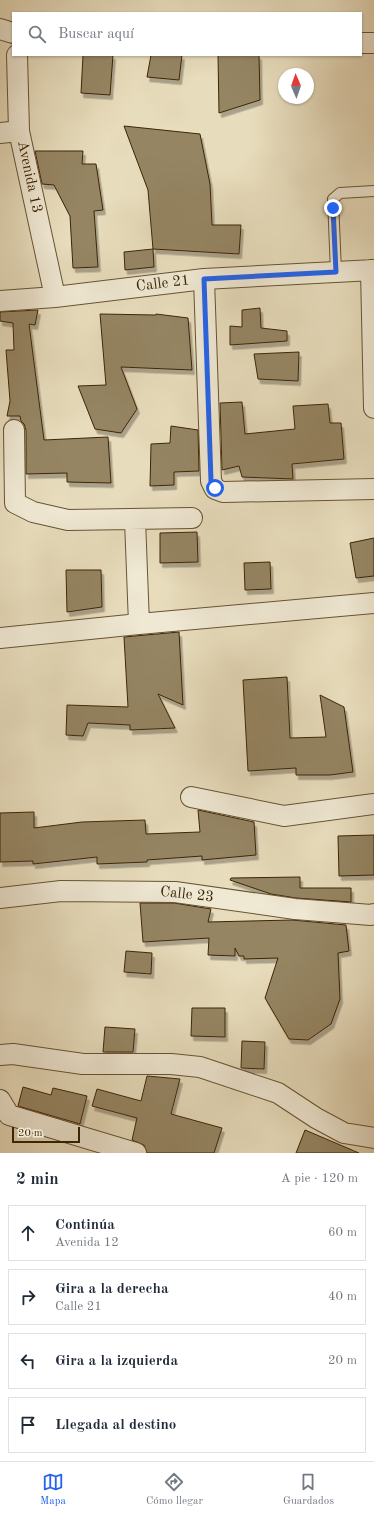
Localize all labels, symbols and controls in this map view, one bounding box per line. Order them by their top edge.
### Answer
search box [12,12,362,56]
icon: search [26,23,48,45]
text: Buscar aquí [58,27,134,42]
north arrow [278,68,314,104]
street label: Avenida 13 [14,139,44,215]
route end [324,199,342,217]
street label: Calle 21 [135,273,191,295]
route start [206,479,224,497]
street label: Calle 23 [159,885,215,905]
scale bar [12,1125,80,1144]
text: 20 m [18,1128,43,1139]
text: 2 min [16,1171,59,1188]
text: A pie · 120 m [281,1172,358,1185]
text: Continúa [55,1218,115,1233]
icon: ahead [17,1222,39,1244]
text: 60 m [328,1226,357,1239]
text: Avenida 12 [55,1236,119,1249]
text: Gira a la derecha [55,1282,169,1297]
icon: right [17,1286,39,1308]
text: 40 m [328,1290,357,1303]
text: Calle 21 [55,1300,102,1313]
icon: left [17,1350,39,1372]
text: Gira a la izquierda [55,1354,178,1369]
text: 20 m [328,1354,357,1367]
icon: arrive [17,1414,39,1436]
text: Llegada al destino [55,1418,176,1433]
tab: Mapa [40,1471,66,1509]
tab: Cómo llegar [146,1471,203,1509]
tab: Guardados [283,1471,334,1509]

